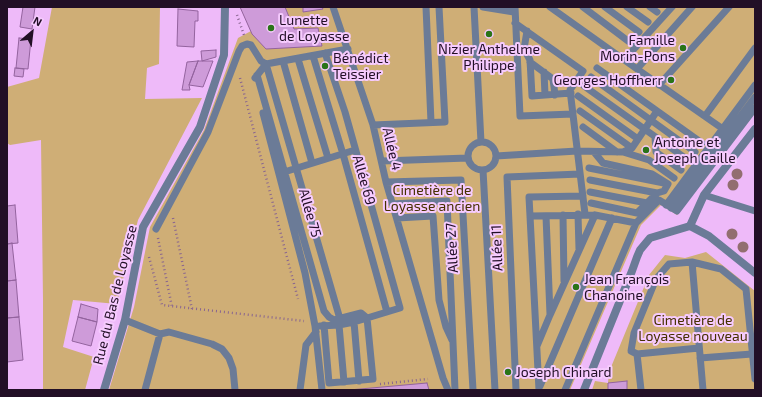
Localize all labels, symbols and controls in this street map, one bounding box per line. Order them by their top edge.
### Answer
north arrow [12,12,52,52]
place label: Lunette de Loyasse [279,12,349,44]
text: N [31,13,44,29]
marker: Lunette de Loyasse [266,23,276,33]
marker: Nizier Anthelme Philippe [484,29,494,39]
place label: Famille Morin-Pons [600,32,675,64]
place label: Nizier Anthelme Philippe [438,41,540,74]
marker: Famille Morin-Pons [678,43,688,53]
place label: Bénédict Teissier [333,50,389,82]
marker: Bénédict Teissier [320,61,330,71]
place label: Georges Hoffherr [554,72,663,88]
marker: Georges Hoffherr [666,75,676,85]
street label: Allée 4 [379,126,405,172]
place label: Antoine et Joseph Caille [654,134,736,166]
marker: Antoine et Joseph Caille [641,145,651,155]
street label: Allée 69 [349,153,379,207]
park label: Cimetière de Loyasse ancien [384,182,480,214]
street label: Allée 75 [295,187,325,239]
street label: Allée 27 [442,222,462,274]
street label: Rue du Bas de Loyasse [89,223,141,367]
street label: Allée 11 [488,225,506,271]
place label: Jean François Chanoine [584,271,669,304]
marker: Jean François Chanoine [571,282,581,292]
park label: Cimetière de Loyasse nouveau [638,312,748,344]
place label: Joseph Chinard [516,364,612,380]
marker: Joseph Chinard [503,367,513,377]

